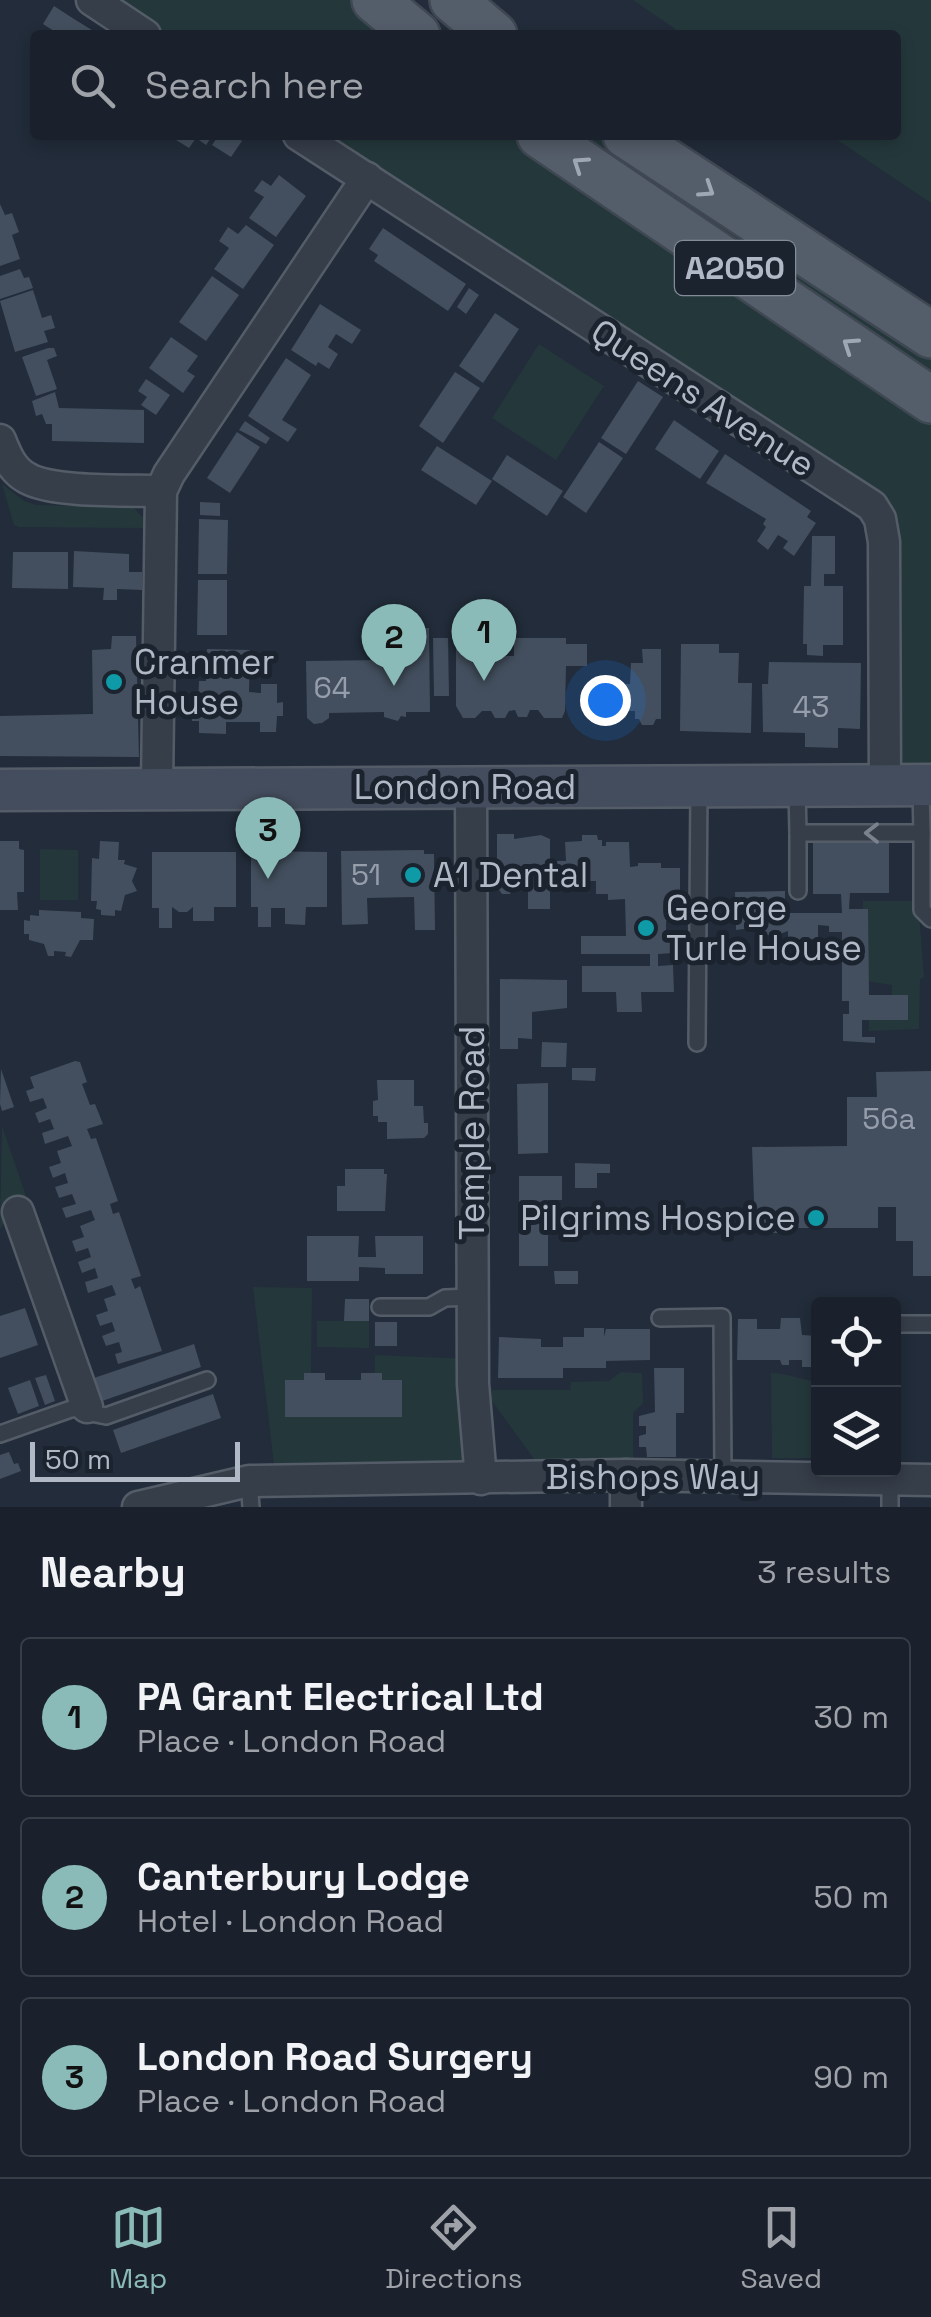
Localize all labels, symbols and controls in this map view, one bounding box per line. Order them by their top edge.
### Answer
search box [30,30,901,140]
icon: search [65,58,120,113]
text: Search here [145,61,364,109]
one-way arrow [573,158,592,176]
one-way arrow [696,177,714,196]
road number: A2050 [675,241,795,295]
street label: Queens Avenue [583,309,823,487]
one-way arrow [843,339,861,358]
pin: 1 [452,598,516,681]
pin: 2 [362,604,426,686]
place label: Cranmer House [134,640,275,724]
house number: 64 [313,668,351,707]
marker: Cranmer House [103,671,125,693]
your location [580,675,631,726]
house number: 43 [793,687,829,726]
street label: London Road [354,765,576,809]
pin: 3 [236,796,300,879]
one-way arrow [864,822,880,844]
place label: A1 Dental [433,853,588,897]
house number: 51 [351,855,381,894]
marker: A1 Dental [402,864,424,886]
place label: George Turle House [666,886,862,970]
marker: George Turle House [635,917,657,939]
street label: Temple Road [450,1026,494,1240]
house number: 56a [862,1099,916,1138]
place label: Pilgrims Hospice [520,1196,796,1240]
marker: Pilgrims Hospice [805,1207,827,1229]
map controls [811,1297,901,1477]
button: locate [811,1297,901,1387]
button: layers [811,1387,901,1477]
scale bar [30,1437,240,1482]
text: 50 m [45,1441,111,1477]
street label: Bishops Way [546,1455,760,1499]
text: Nearby [40,1546,186,1599]
text: 3 results [757,1552,891,1592]
text: PA Grant Electrical Ltd [137,1673,544,1721]
text: 1 [67,1697,82,1737]
text: 30 m [813,1697,889,1737]
text: Place · London Road [137,1721,446,1761]
text: Canterbury Lodge [137,1853,470,1901]
text: 2 [65,1877,84,1917]
text: 50 m [814,1877,889,1917]
text: Hotel · London Road [137,1901,444,1941]
text: London Road Surgery [137,2033,533,2081]
text: 3 [65,2057,84,2097]
text: 90 m [813,2057,889,2097]
text: Place · London Road [137,2081,446,2121]
tab: Map [109,2200,167,2296]
tab: Directions [385,2200,522,2296]
tab: Saved [740,2200,822,2296]

